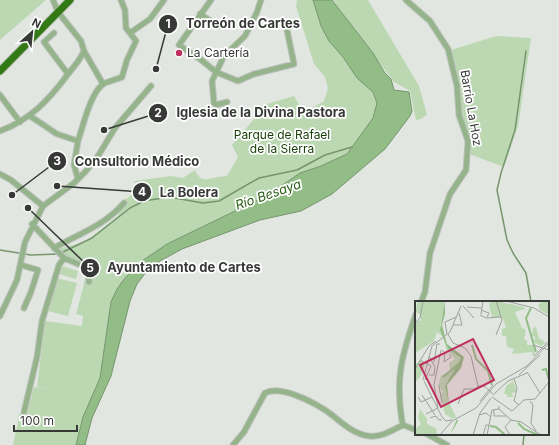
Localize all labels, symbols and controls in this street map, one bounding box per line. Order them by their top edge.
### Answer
callout: Torreón de Cartes [158,11,309,36]
north arrow [12,12,52,52]
text: N [30,15,43,31]
text: Torreón de Cartes [186,15,300,31]
text: 1 [165,16,171,31]
place label: La Cartería [187,45,249,60]
marker: La Cartería [174,48,184,58]
street label: Barrio La Hoz [457,69,486,147]
callout: Iglesia de la Divina Pastora [148,100,353,125]
text: Iglesia de la Divina Pastora [176,104,346,120]
text: 2 [154,105,162,120]
park label: Parque de Rafael de la Sierra [234,127,330,156]
callout: Consultorio Médico [47,149,207,174]
text: 3 [53,153,61,168]
text: Consultorio Médico [75,153,199,169]
water label: Río Besaya [233,175,303,213]
callout: La Bolera [132,180,227,205]
text: 4 [138,184,146,199]
text: La Bolera [160,184,218,200]
callout: Ayuntamiento de Cartes [80,255,269,280]
text: Ayuntamiento de Cartes [107,259,261,275]
text: 5 [86,260,94,275]
inset map [415,301,549,435]
scale bar [14,407,77,433]
text: 100 m [20,413,54,428]

